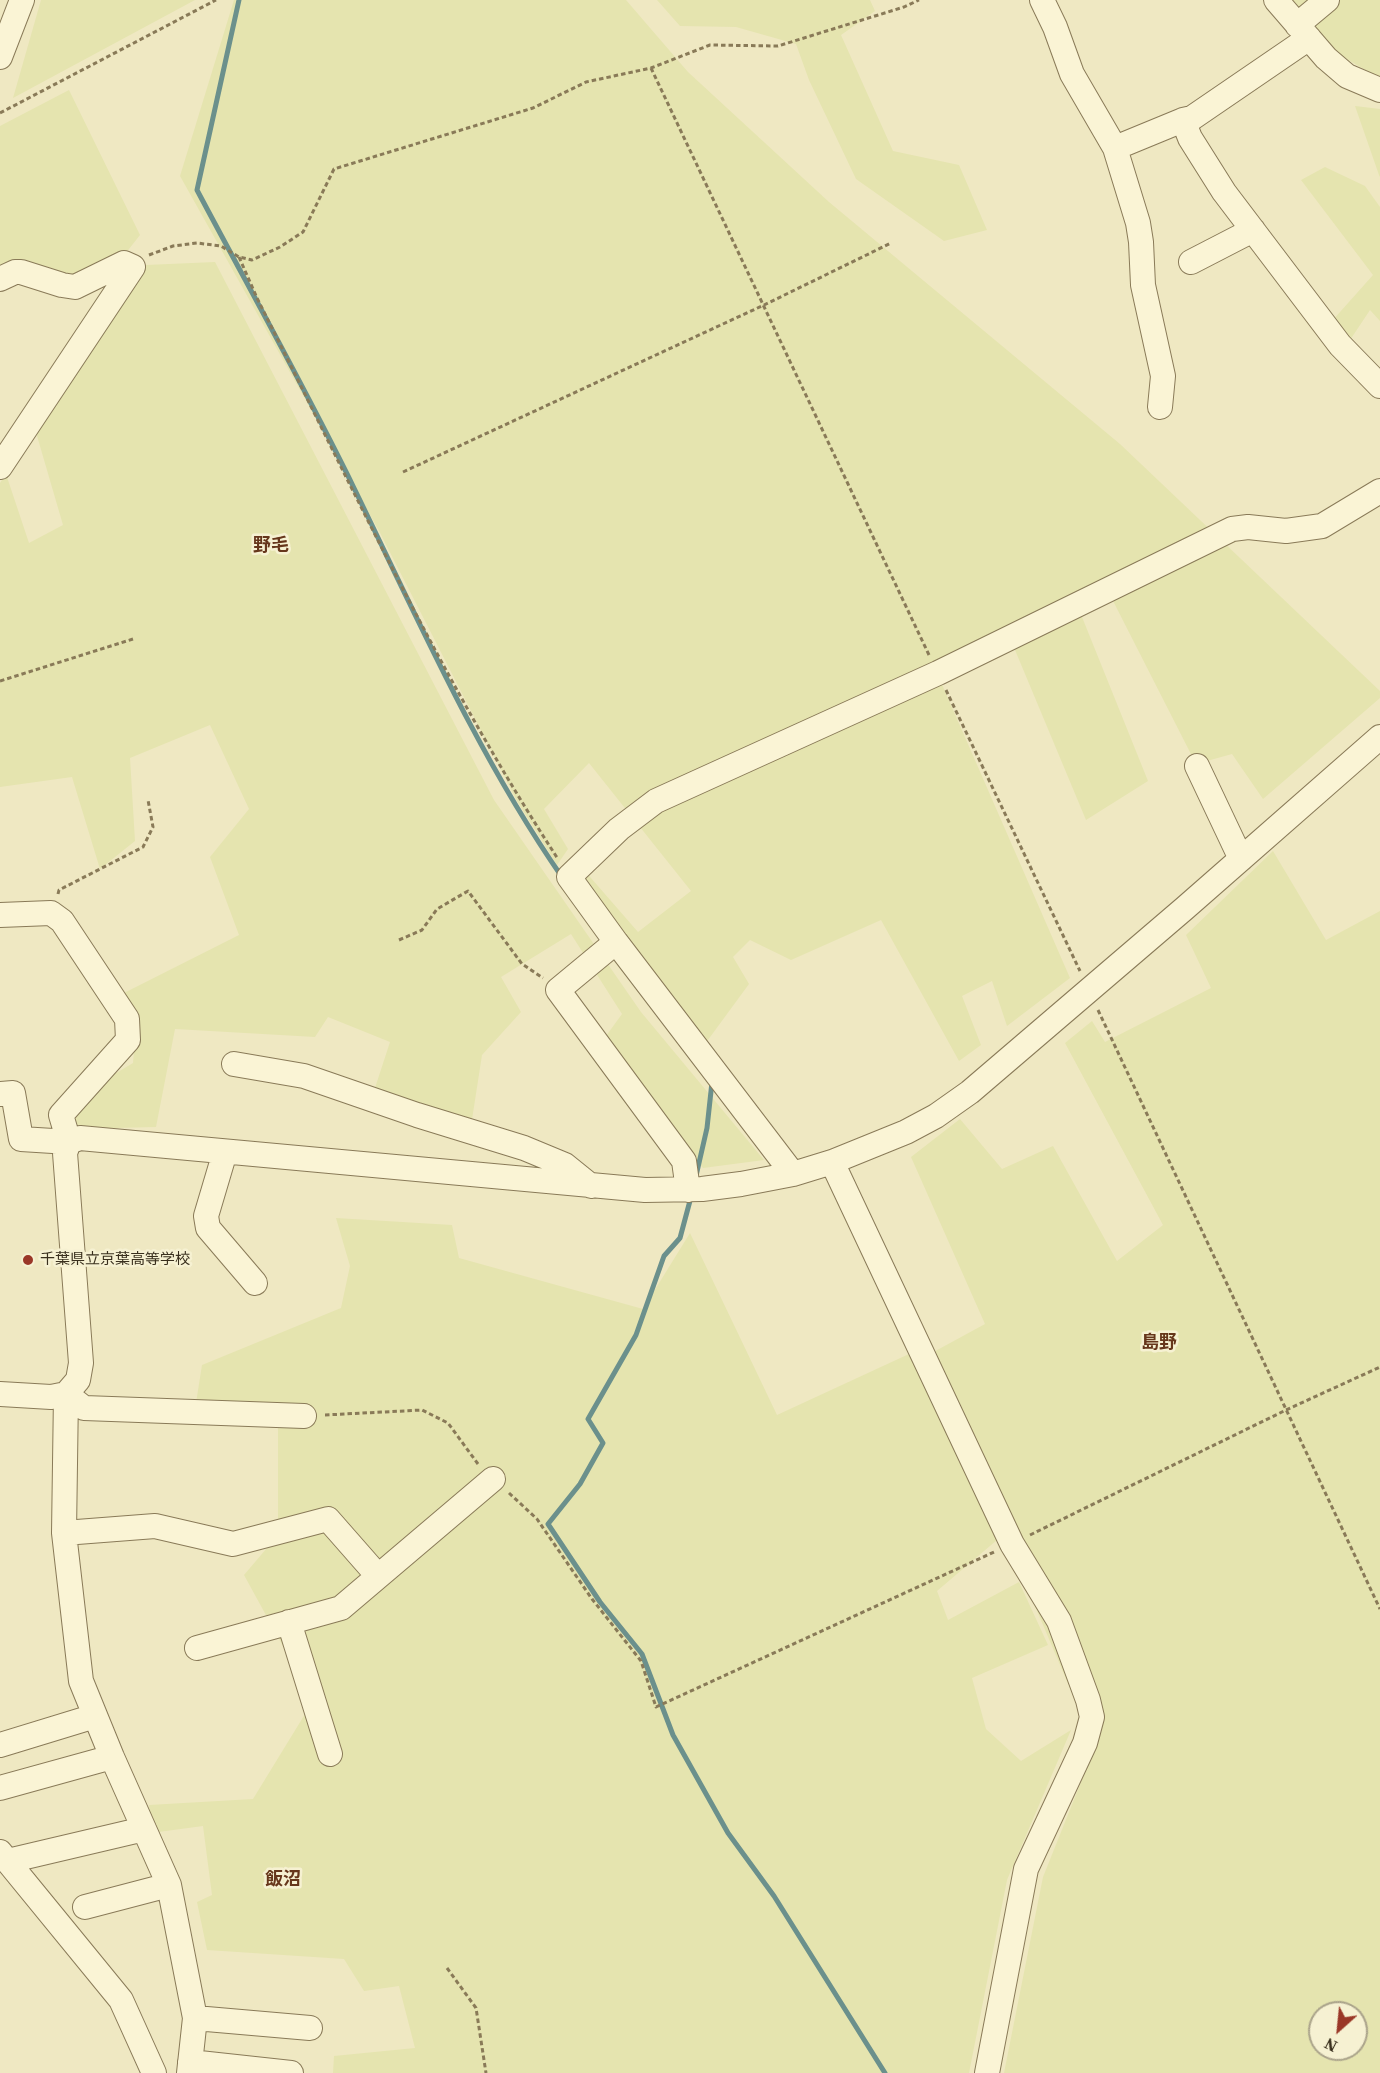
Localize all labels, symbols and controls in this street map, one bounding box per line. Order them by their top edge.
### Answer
district label: 野毛 [253,535,289,557]
place label: 千葉県立京葉高等学校 [40,1251,190,1269]
marker: 千葉県立京葉高等学校 [21,1253,35,1267]
district label: 島野 [1141,1332,1177,1354]
district label: 飯沼 [265,1869,301,1891]
north arrow [1308,2001,1368,2061]
text: N [1321,2033,1341,2058]

